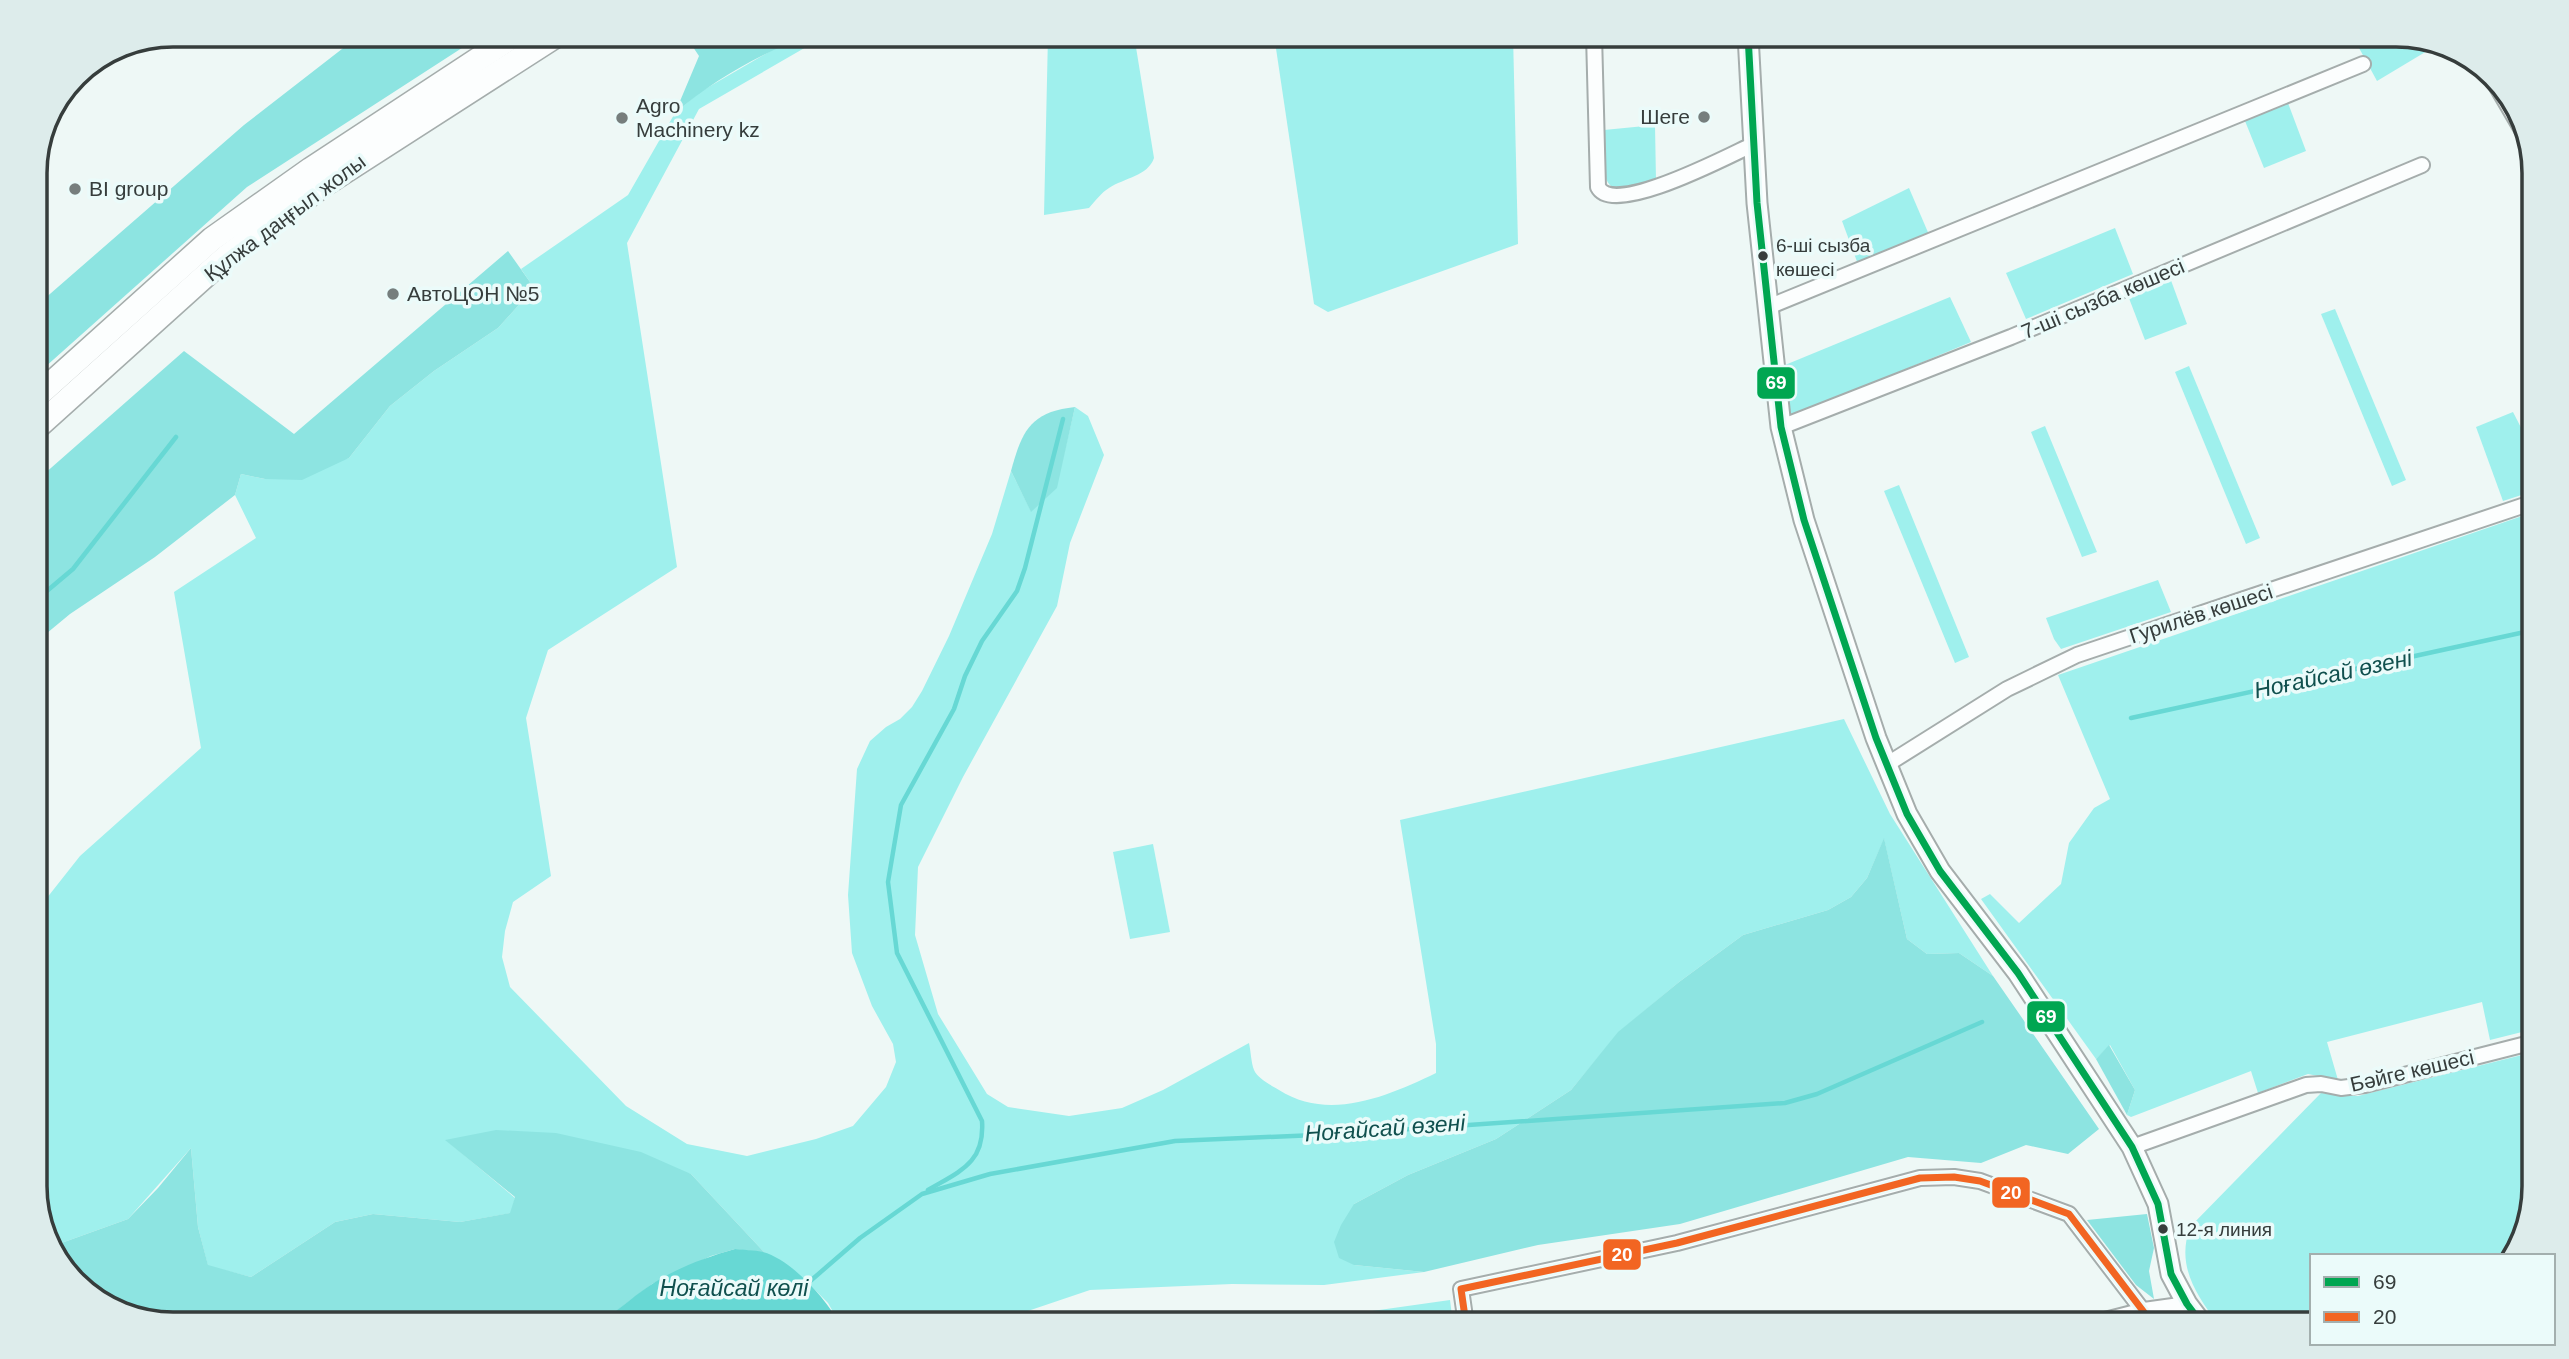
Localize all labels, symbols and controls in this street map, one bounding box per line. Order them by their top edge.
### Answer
place label: Agro Machinery kz [636,94,760,141]
place label: Шеге [1640,105,1690,128]
marker: Шеге [1696,109,1712,125]
marker: Agro Machinery kz [614,110,630,126]
street label: Құлжа даңғыл жолы [200,150,370,286]
place label: BI group [89,177,168,200]
marker: BI group [67,181,83,197]
place label: 6-ші сызба көшесі [1776,235,1871,280]
marker: 6-ші сызба көшесі [1756,249,1770,263]
street label: 7-ші сызба көшесі [2018,254,2188,343]
place label: АвтоЦОН №5 [407,282,539,305]
marker: АвтоЦОН №5 [385,286,401,302]
line badge: 69 [1756,366,1796,400]
text: 69 [1765,372,1787,393]
street label: Гурилёв көшесі [2126,580,2275,648]
water label: Ноғайсай өзені [2252,644,2415,703]
line badge: 69 [2026,1000,2066,1033]
text: 69 [2035,1006,2057,1027]
street label: Бәйге көшесі [2348,1045,2476,1096]
water label: Ноғайсай өзені [1304,1109,1467,1147]
line badge: 20 [1991,1176,2031,1209]
text: 20 [2000,1182,2022,1203]
place label: 12-я линия [2176,1219,2272,1240]
marker: 12-я линия [2156,1222,2170,1236]
line badge: 20 [1602,1238,1642,1271]
text: 20 [1611,1244,1633,1265]
legend [2310,1254,2555,1345]
text: 69 [2373,1270,2396,1293]
water label: Ноғайсай көлі [660,1275,809,1301]
text: 20 [2373,1305,2396,1328]

